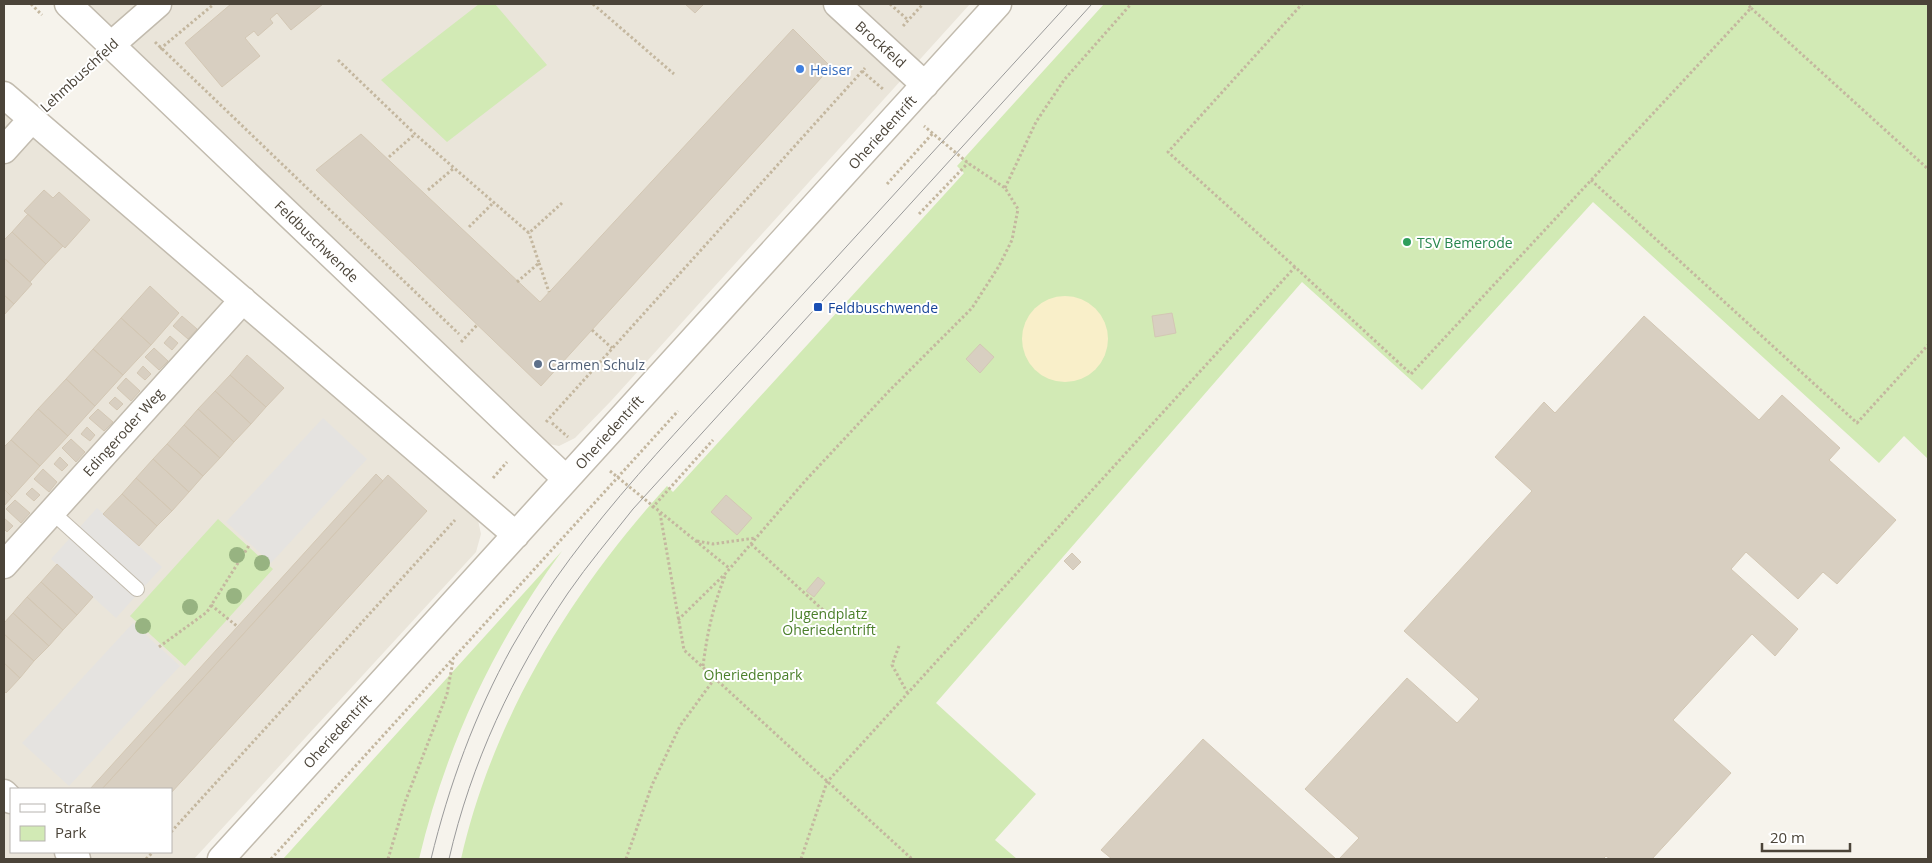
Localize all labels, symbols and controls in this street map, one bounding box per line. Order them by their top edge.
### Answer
street label: Brockfeld [852,16,910,72]
street label: Lehmbuschfeld [36,34,122,116]
place label: Heiser [810,60,852,79]
marker: Heiser [794,63,806,75]
street label: Oheriedentrift [844,91,920,173]
street label: Feldbuschwende [271,196,363,286]
place label: TSV Bemerode [1417,233,1513,252]
marker: TSV Bemerode [1401,236,1413,248]
place label: Feldbuschwende [828,298,938,317]
marker: Feldbuschwende [812,301,824,313]
place label: Carmen Schulz [548,355,645,374]
marker: Carmen Schulz [532,358,544,370]
street label: Edingeroder Weg [78,384,168,480]
street label: Oheriedentrift [571,391,647,473]
park label: Jugendplatz Oheriedentrift [782,604,876,639]
park label: Oheriedenpark [704,665,803,684]
street label: Oheriedentrift [299,690,375,772]
legend [10,788,172,853]
text: Straße [55,797,101,817]
scale bar [1762,820,1850,852]
text: Park [55,822,86,842]
text: 20 m [1770,827,1805,847]

